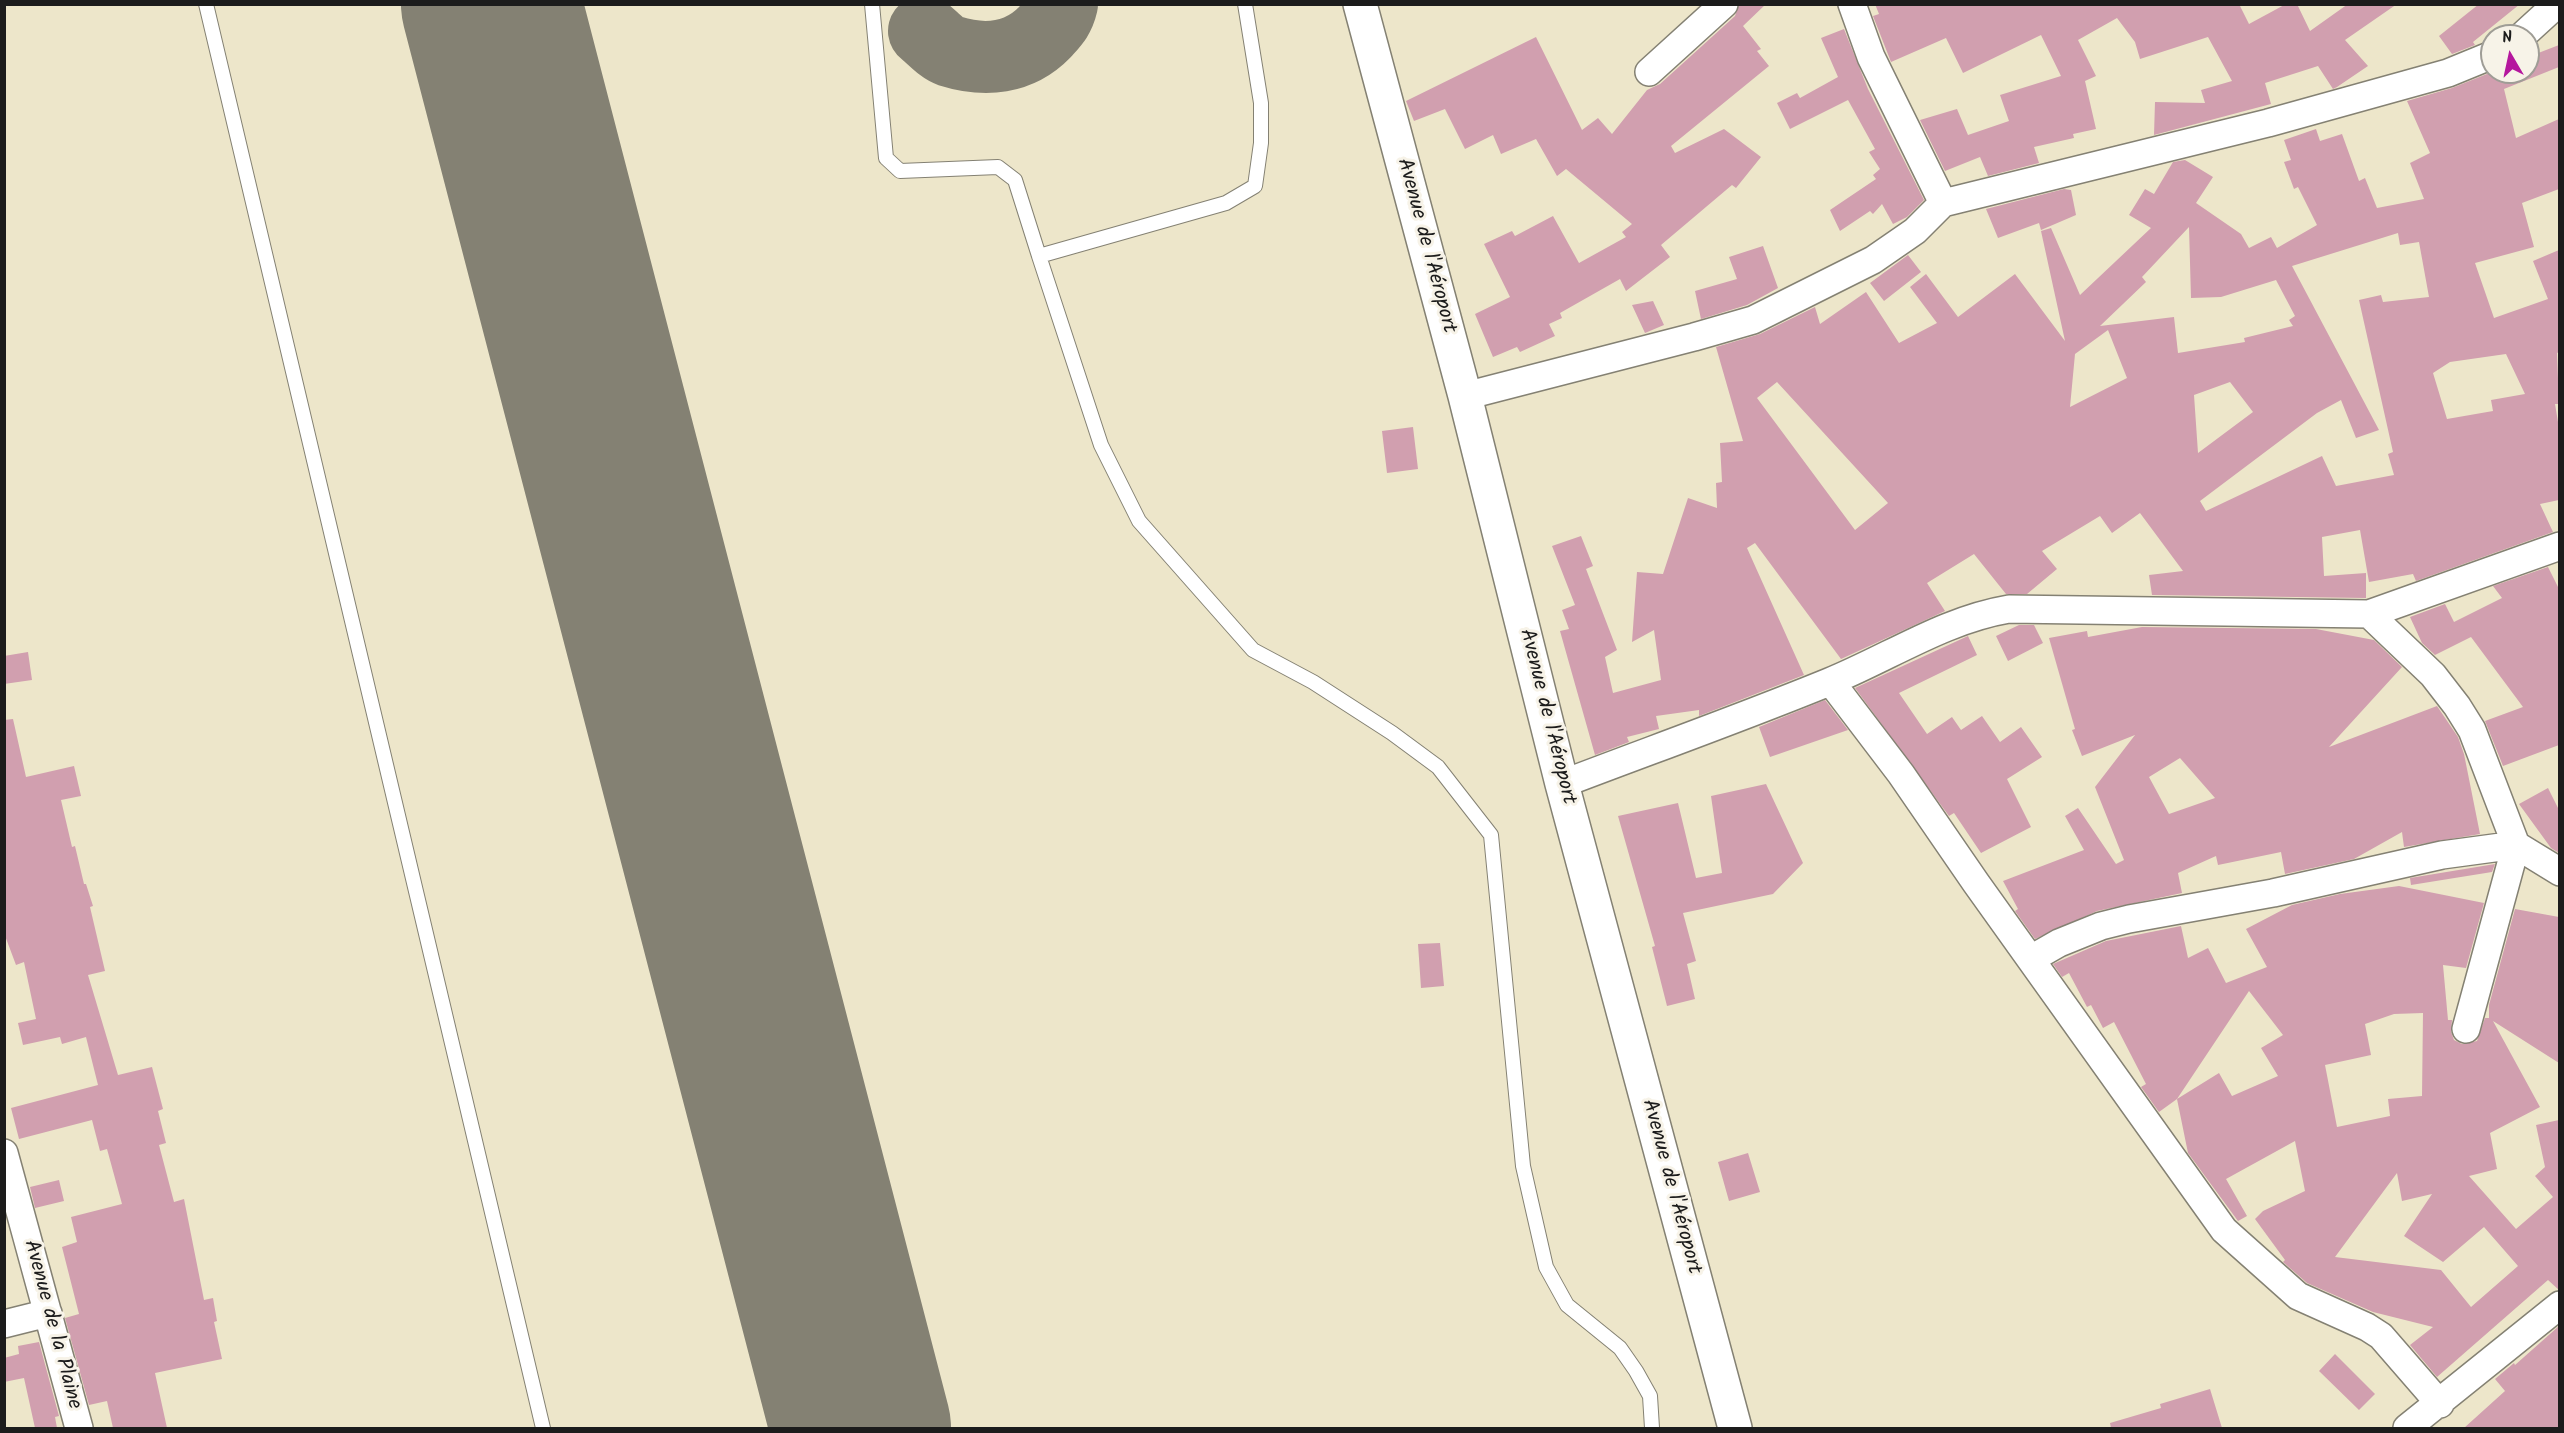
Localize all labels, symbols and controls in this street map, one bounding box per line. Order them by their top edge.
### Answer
north arrow [2480,24,2540,84]
text: N [2500,25,2514,51]
street label: Avenue de l'Aéroport [1390,156,1460,336]
street label: Avenue de l'Aéroport [1512,627,1580,807]
street label: Avenue de l'Aéroport [1635,1097,1705,1277]
street label: Avenue de la Plaine [16,1238,86,1412]

